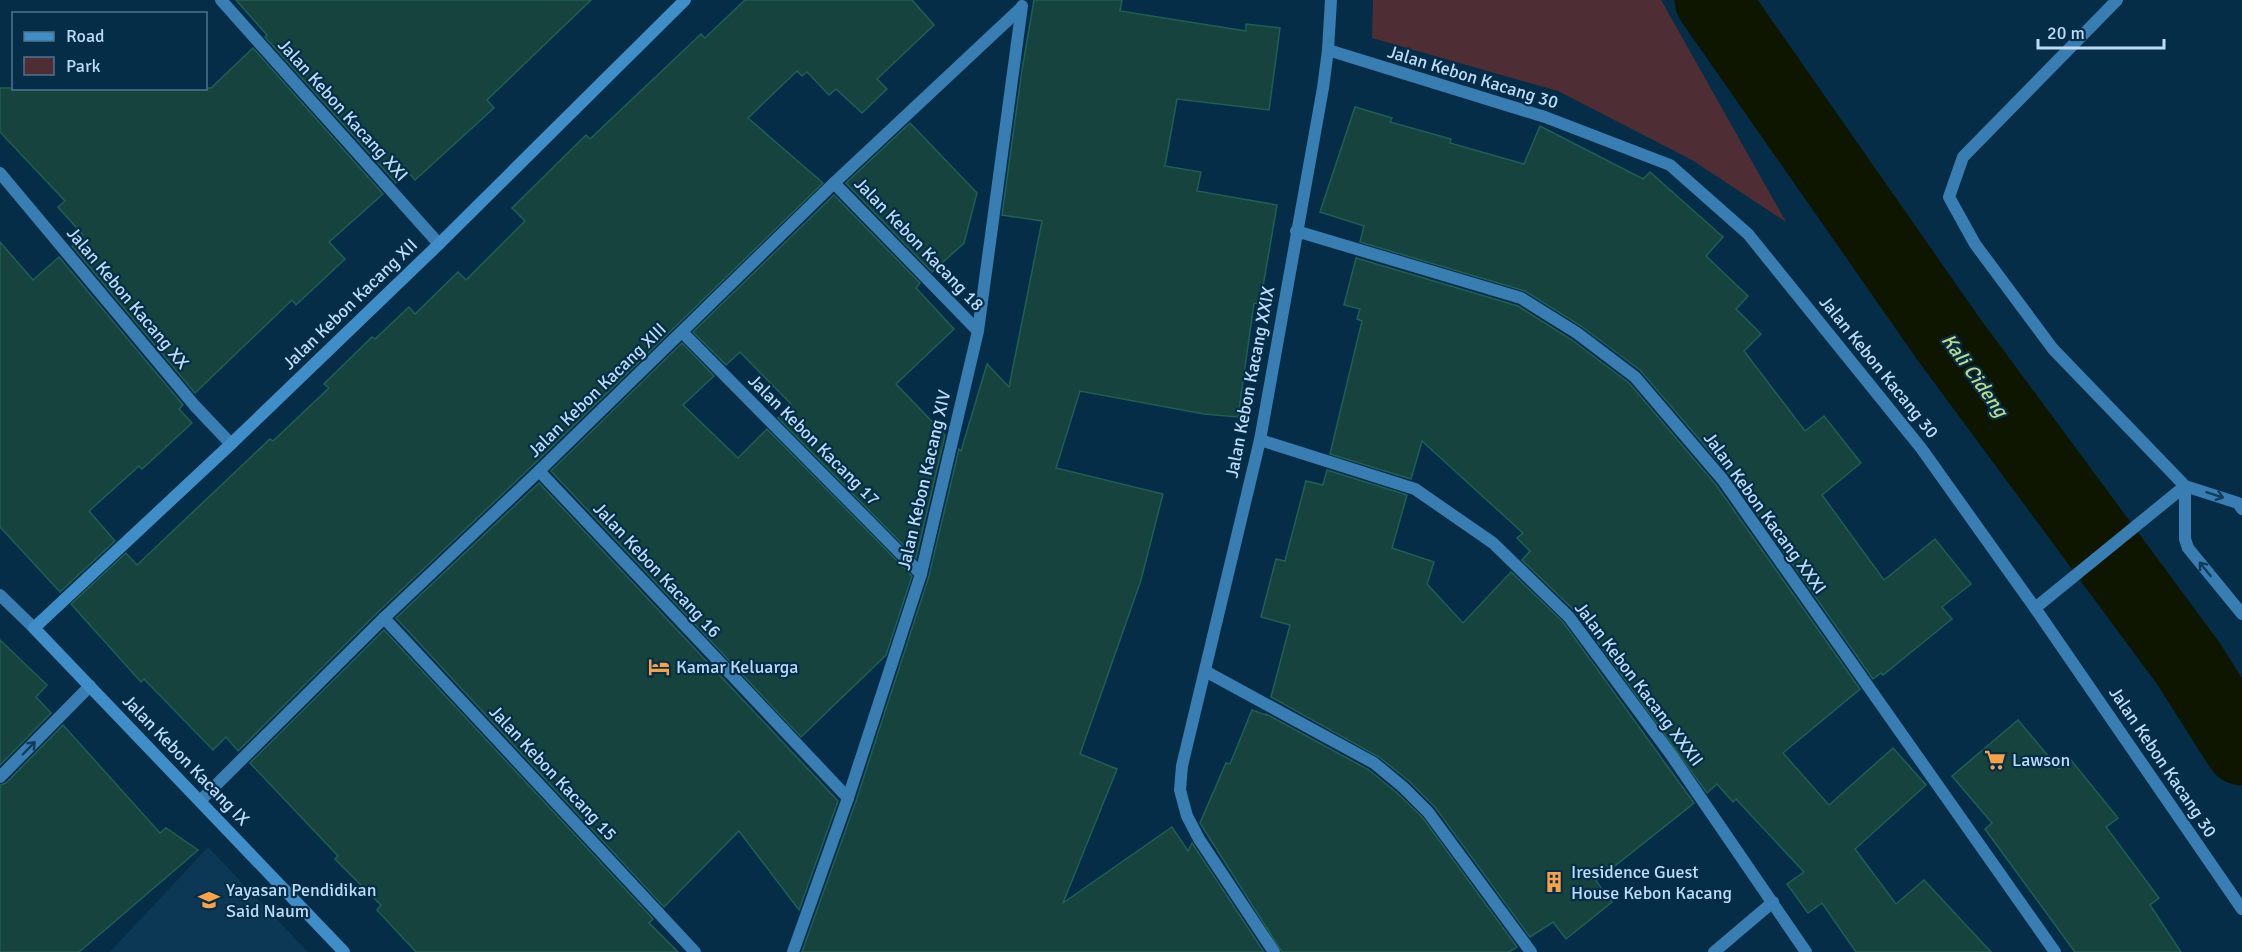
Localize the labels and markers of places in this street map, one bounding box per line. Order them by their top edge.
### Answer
hotel icon: Kamar Keluarga [647,655,671,679]
place label: Kamar Keluarga [676,656,799,678]
supermarket icon: Lawson [1983,748,2007,772]
place label: Lawson [2012,749,2070,771]
place label: Iresidence Guest House Kebon Kacang [1571,861,1732,904]
building icon: Iresidence Guest House Kebon Kacang [1542,870,1566,894]
place label: Yayasan Pendidikan Said Naum [226,879,376,922]
school or university icon: Yayasan Pendidikan Said Naum [197,888,221,912]

